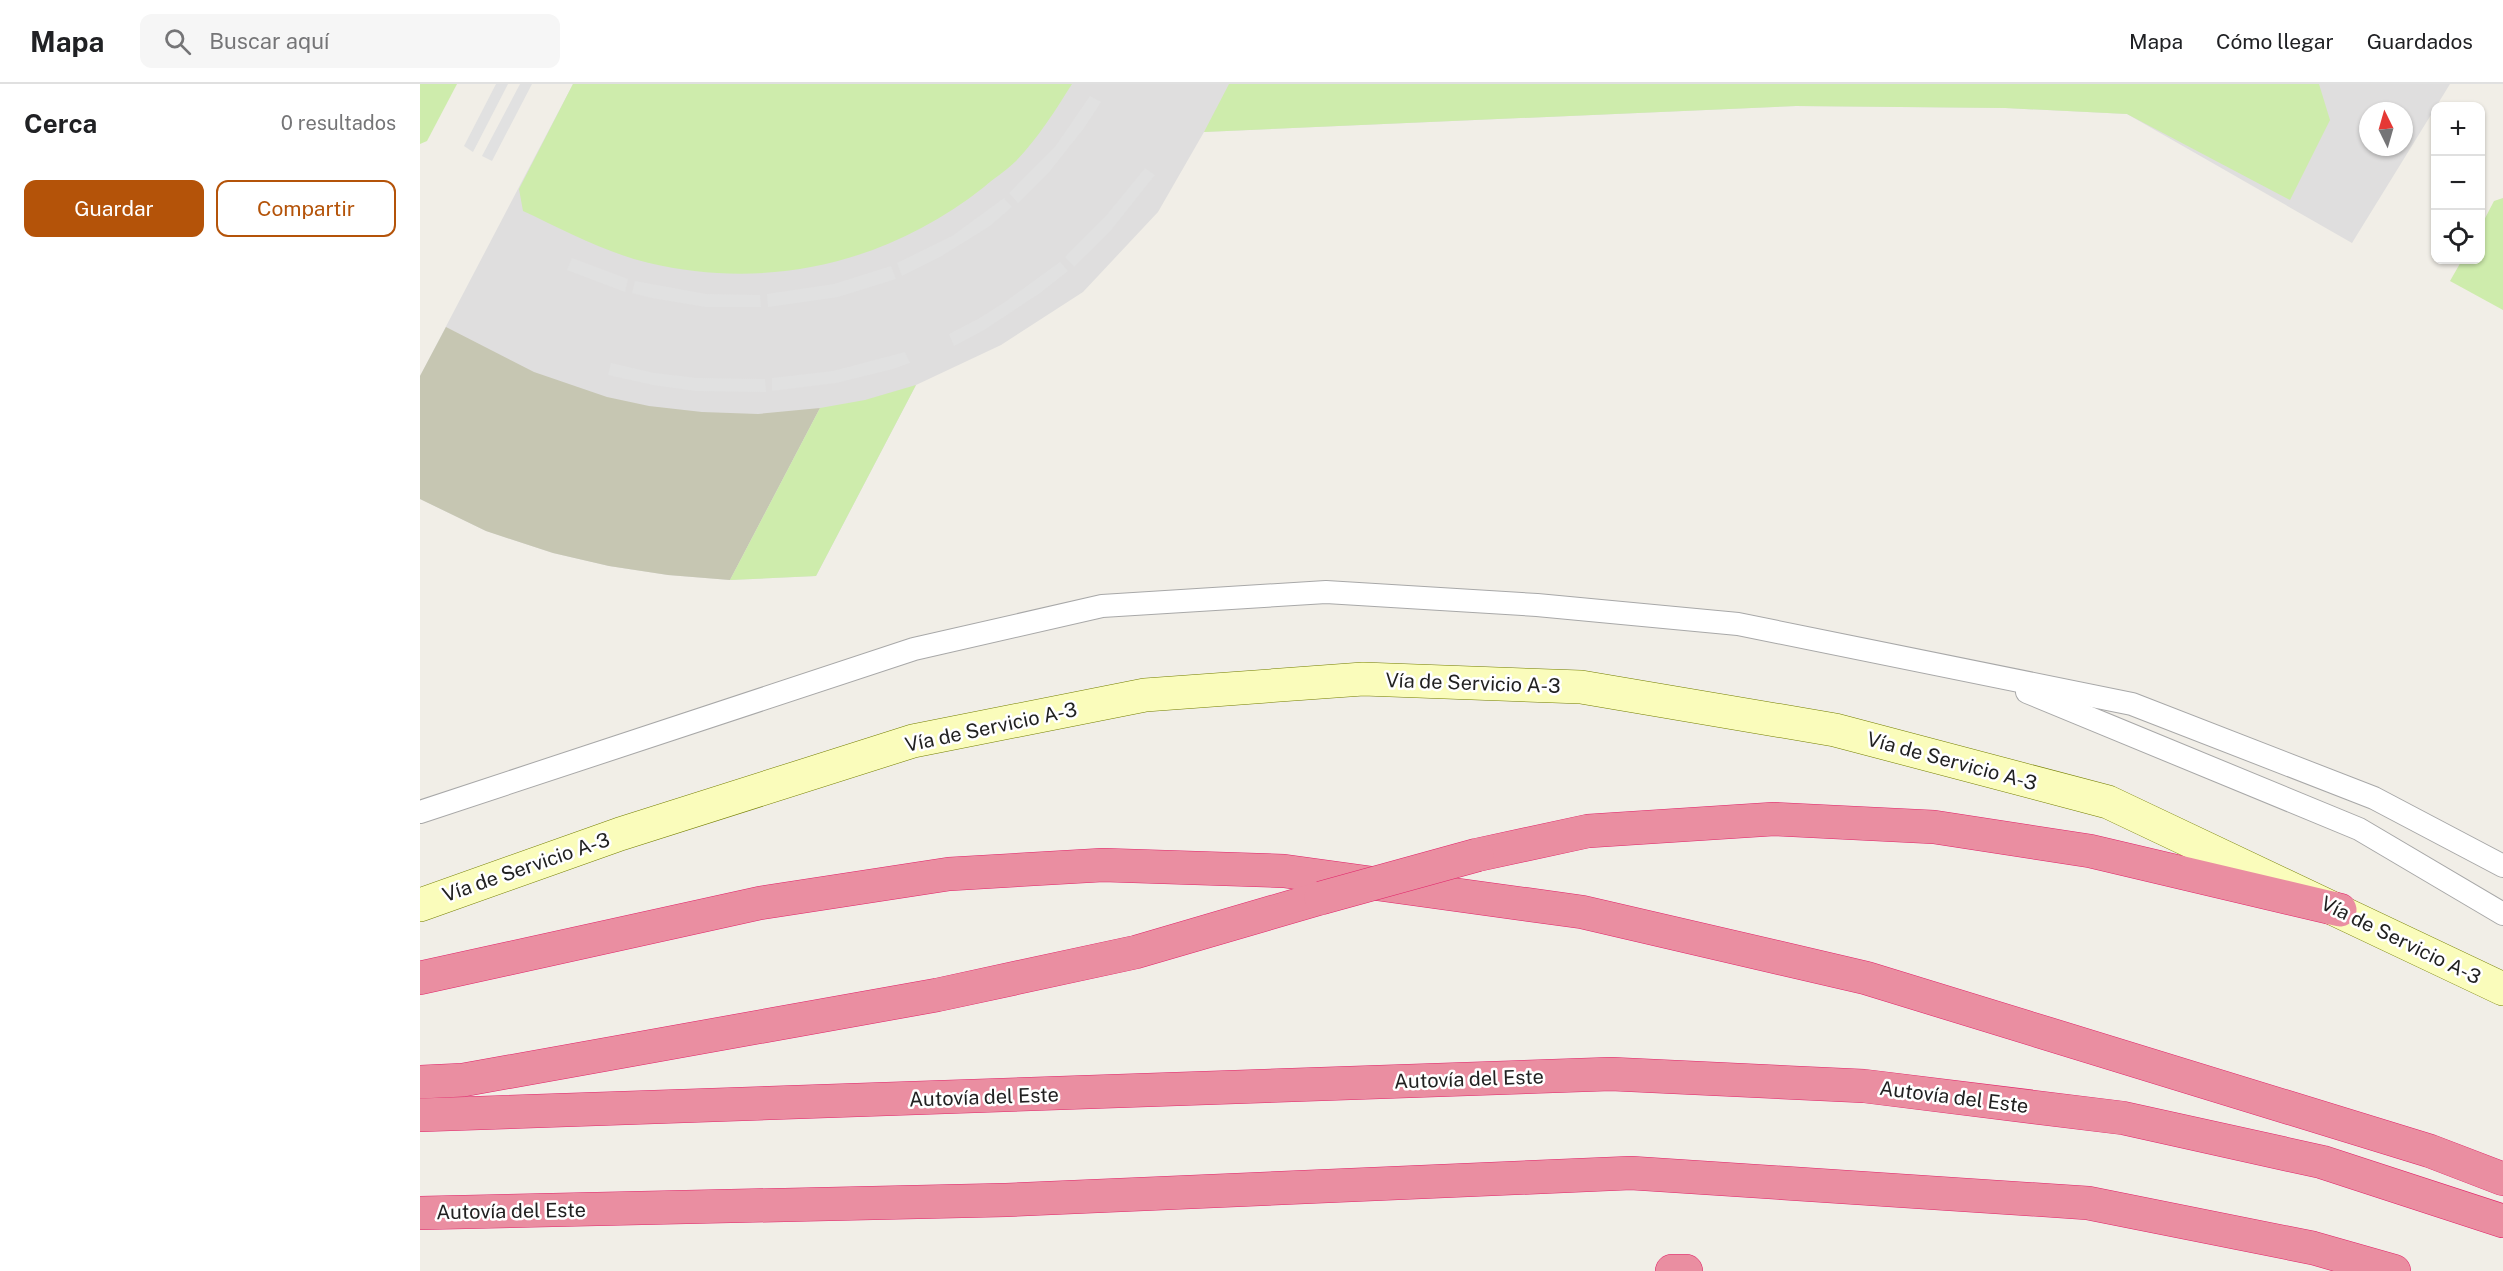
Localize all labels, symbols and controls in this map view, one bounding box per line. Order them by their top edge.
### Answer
search box [140,14,560,68]
text: Mapa [30,25,104,58]
icon: search [161,25,194,58]
text: Buscar aquí [209,28,329,54]
text: Mapa [2129,29,2183,54]
text: Cómo llegar [2216,29,2334,54]
text: Guardados [2367,29,2473,54]
north arrow [2359,102,2413,156]
map controls [2431,102,2485,264]
button: + [2431,102,2485,156]
text: Cerca [24,108,97,139]
text: 0 resultados [281,111,396,135]
button: − [2431,156,2485,210]
button: Guardar [24,180,204,237]
button: Compartir [216,180,396,237]
button: locate [2431,210,2485,264]
street label: Vía de Servicio A-3 [1385,668,1561,698]
street label: Vía de Servicio A-3 [903,697,1079,757]
street label: Vía de Servicio A-3 [1864,727,2040,795]
street label: Vía de Servicio A-3 [439,827,613,907]
street label: Vía de Servicio A-3 [2317,891,2485,989]
street label: Autovía del Este [1394,1064,1544,1094]
street label: Autovía del Este [1878,1076,2030,1118]
street label: Autovía del Este [909,1082,1059,1112]
street label: Autovía del Este [436,1198,586,1224]

